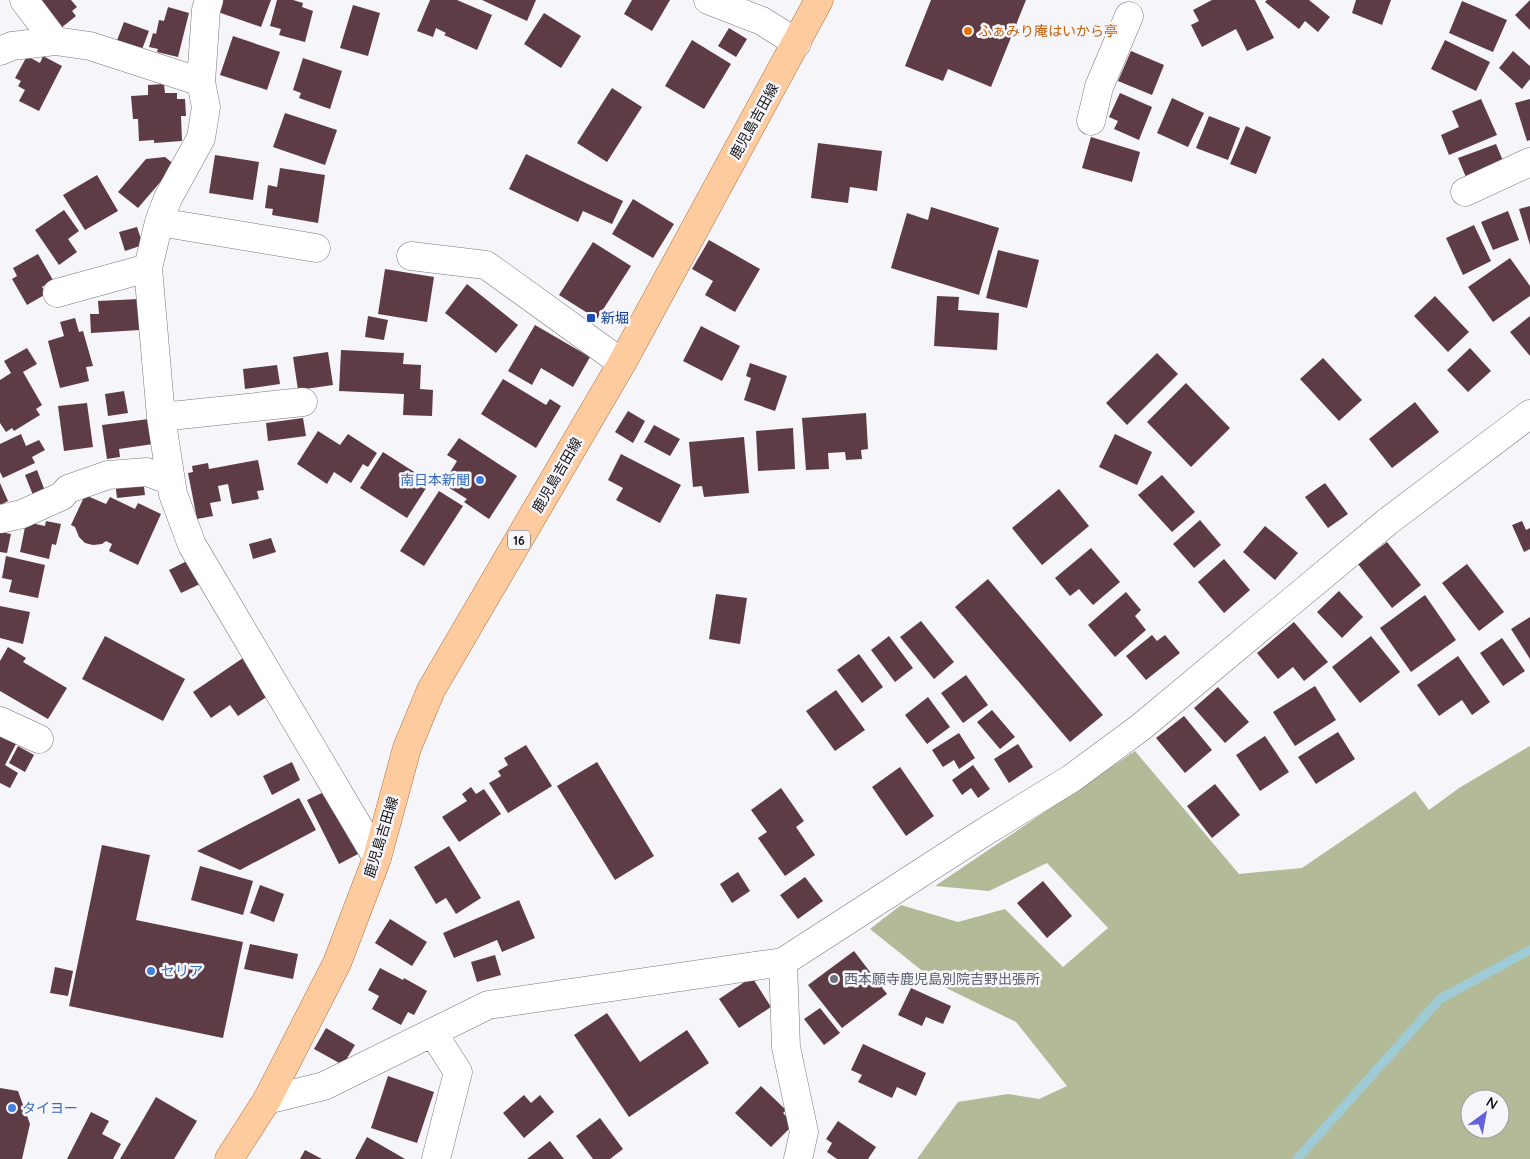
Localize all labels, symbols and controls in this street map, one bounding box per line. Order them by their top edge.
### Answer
place label: ふぁみり庵はいから亭 [978,22,1118,40]
marker: ふぁみり庵はいから亭 [962,25,974,37]
street label: 鹿児島吉田線 [726,80,782,162]
place label: 新堀 [601,309,629,327]
marker: 新堀 [585,312,597,324]
street label: 鹿児島吉田線 [528,434,586,516]
place label: 南日本新聞 [400,471,470,489]
marker: 南日本新聞 [474,474,486,486]
road number: 16 [508,530,530,550]
street label: 鹿児島吉田線 [360,794,402,880]
place label: セリア [161,962,203,980]
marker: セリア [145,965,157,977]
place label: 西本願寺鹿児島別院吉野出張所 [844,970,1040,988]
marker: 西本願寺鹿児島別院吉野出張所 [828,973,840,985]
north arrow [1460,1089,1510,1139]
text: N [1483,1093,1501,1113]
place label: タイヨー [22,1099,78,1117]
marker: タイヨー [6,1102,18,1114]

